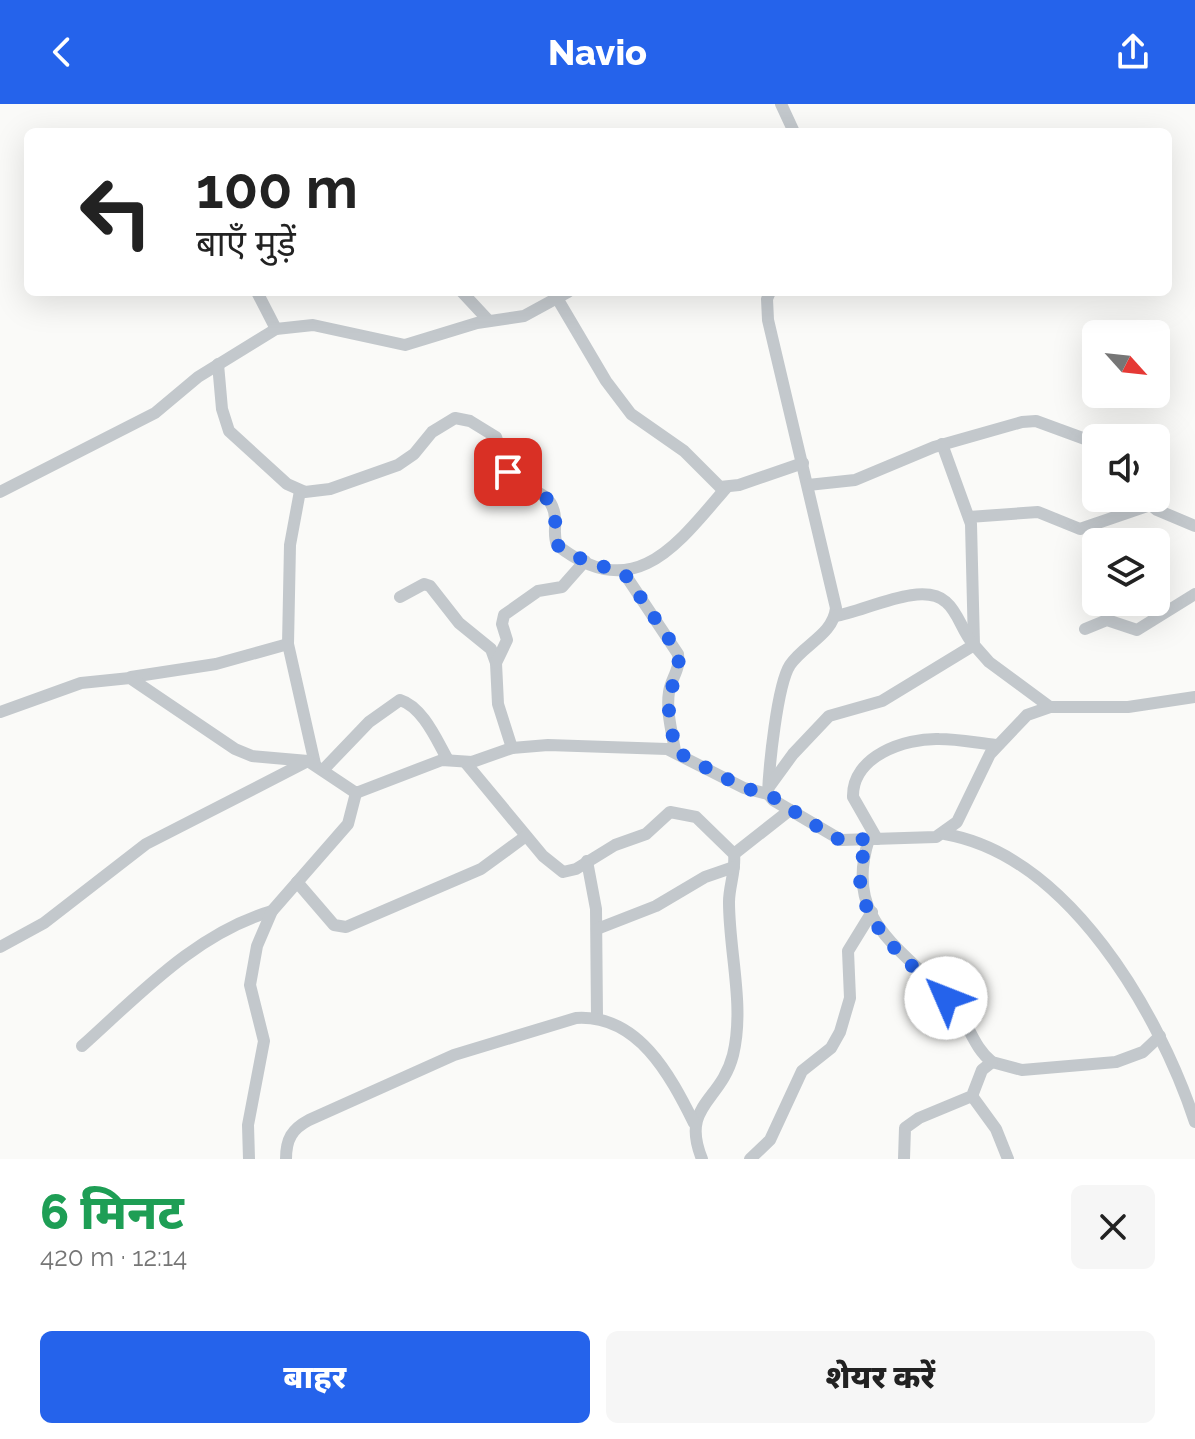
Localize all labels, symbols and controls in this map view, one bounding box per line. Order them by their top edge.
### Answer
icon: back [40,30,84,74]
icon: share [1111,30,1155,74]
text: Navio [548,31,647,73]
text: 100 m [196,155,358,221]
icon: left [64,160,168,264]
text: बाएँ मुड़ें [196,222,296,264]
north arrow [1082,320,1170,408]
map controls [1082,320,1170,616]
button: sound [1082,424,1170,512]
pin [474,438,542,506]
icon: arrive [486,450,530,494]
button: layers [1082,528,1170,616]
position arrow [904,956,988,1040]
text: 6 मिनट [40,1184,184,1240]
button: close [1071,1185,1155,1269]
text: 420 m · 12:14 [40,1242,187,1272]
button: बाहर [40,1331,590,1423]
button: शेयर करें [606,1331,1155,1423]

